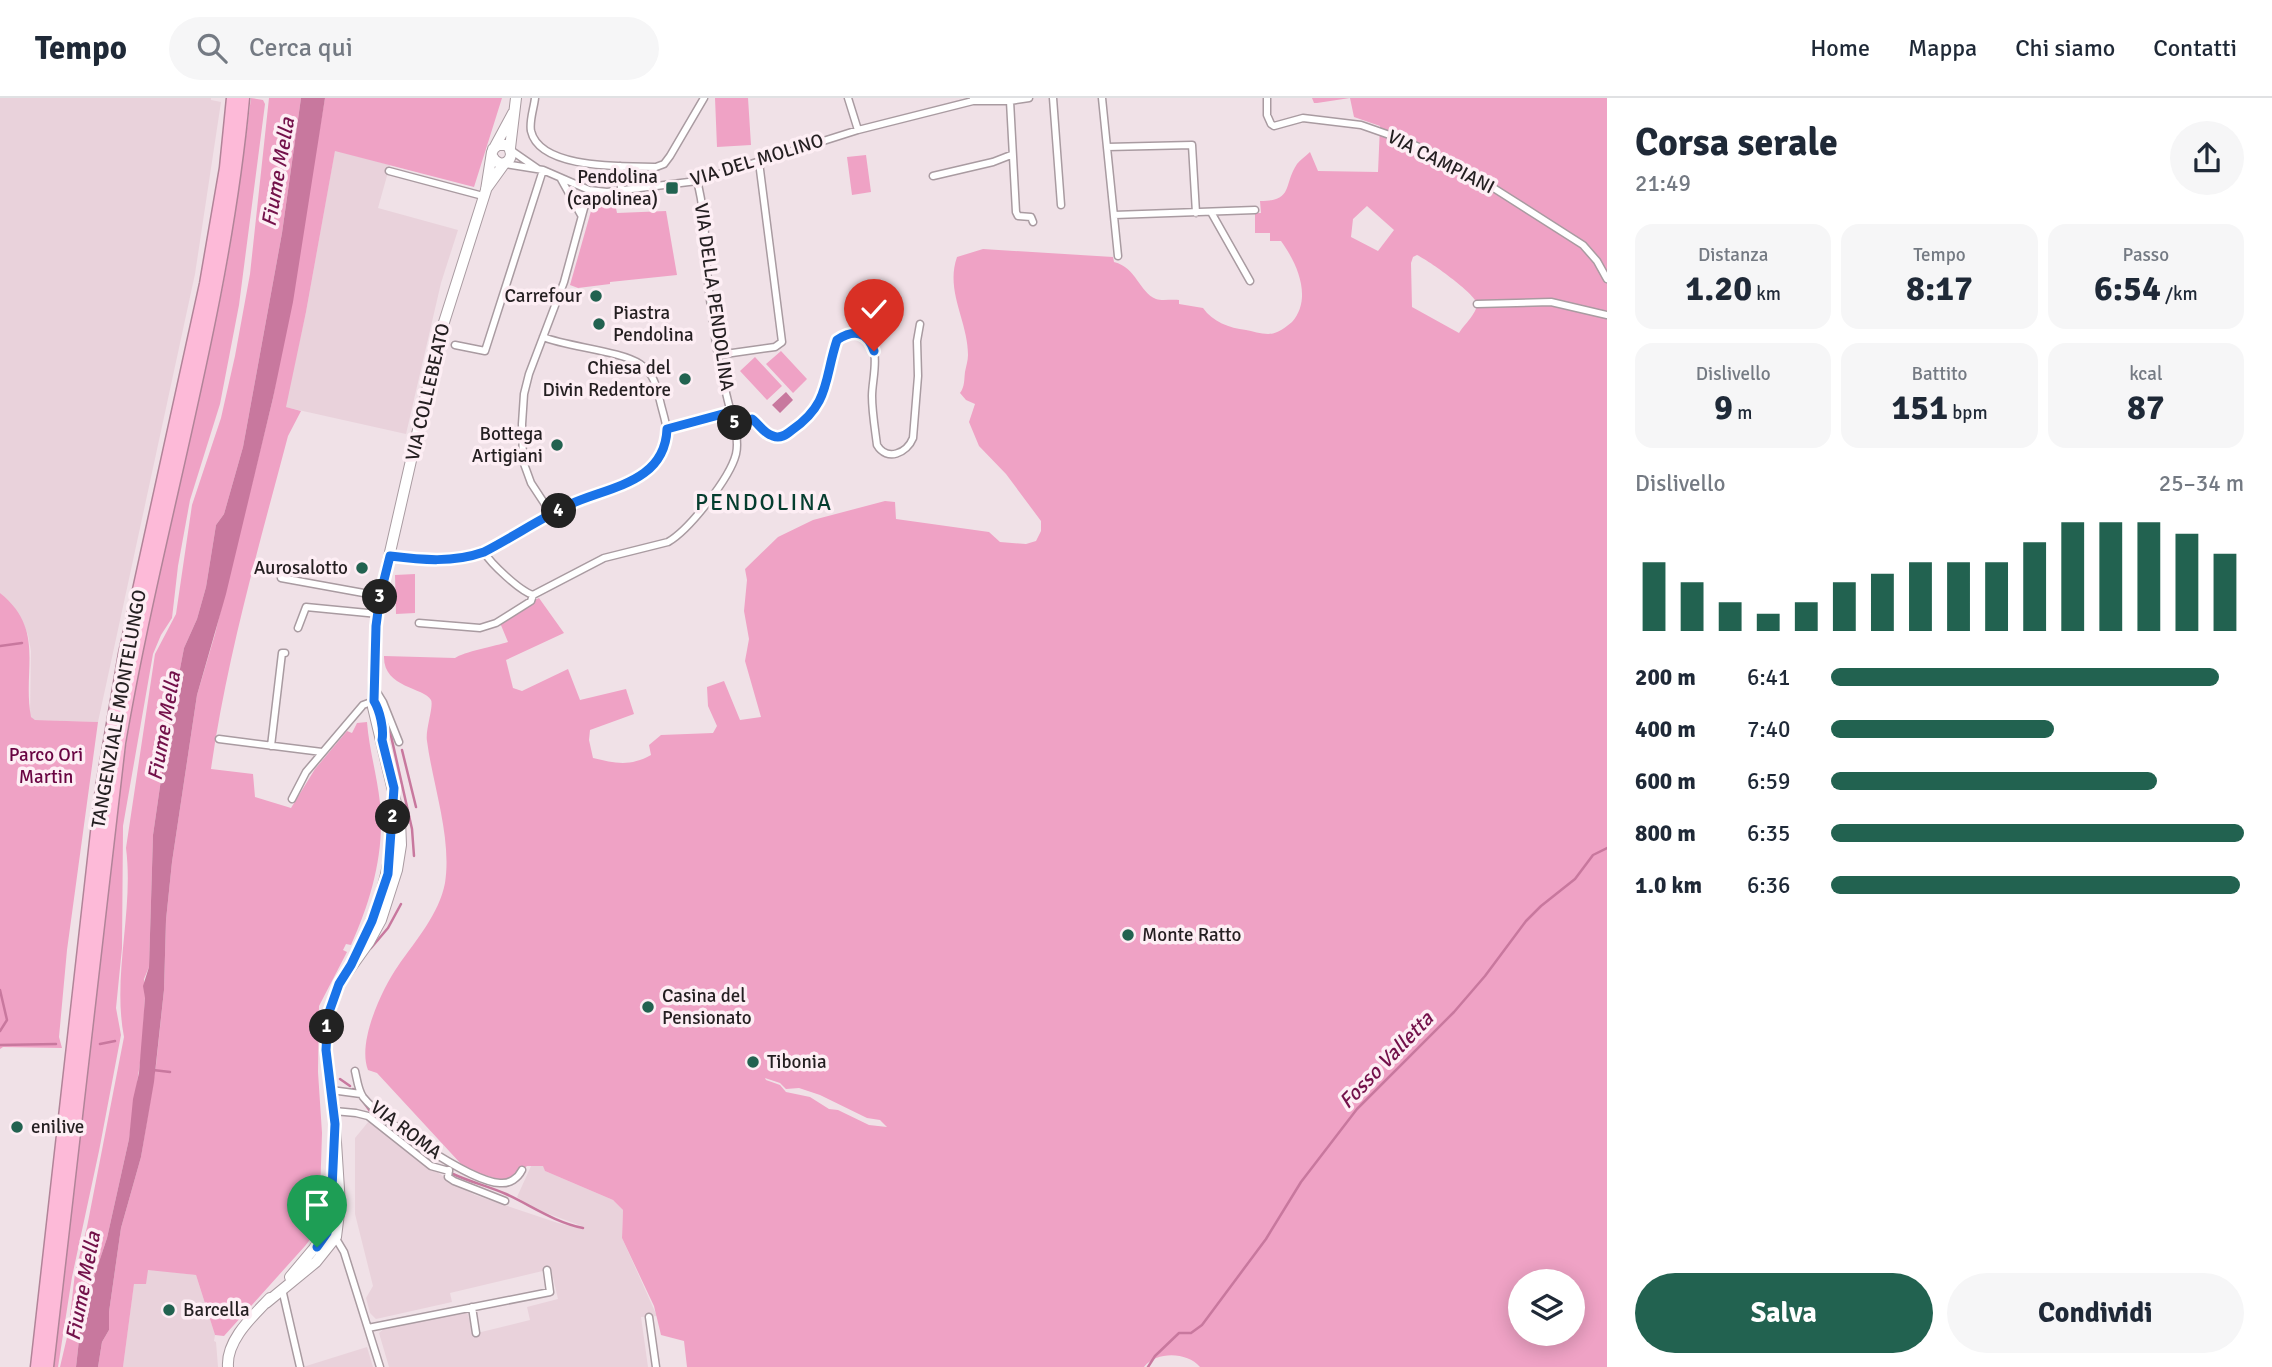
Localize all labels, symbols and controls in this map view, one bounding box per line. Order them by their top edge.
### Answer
search box [169,17,659,80]
text: Tempo [35,28,127,69]
icon: search [193,29,231,67]
text: Cerca qui [249,32,353,64]
text: Home [1810,33,1870,63]
text: Mappa [1908,33,1977,63]
text: Chi siamo [2015,33,2115,63]
text: Contatti [2153,33,2237,63]
water label: Fiume Mella [256,114,301,229]
text: Corsa serale [1635,119,1838,166]
button: share [2170,121,2244,195]
street label: VIA CAMPIANI [1383,125,1499,199]
street label: VIA DEL MOLINO [688,128,826,192]
place label: Pendolina (capolinea) [567,165,658,211]
text: 21:49 [1635,169,1691,198]
marker: Pendolina (capolinea) [664,180,680,196]
street label: VIA DELLA PENDOLINA [689,201,739,393]
text: Distanza [1698,243,1768,267]
text: Tempo [1913,243,1966,267]
text: Passo [2123,243,2169,267]
text: 1.20 [1685,267,1752,310]
text: 8:17 [1906,267,1973,310]
text: 6:54 [2094,267,2161,310]
pin [844,279,904,351]
text: km [1752,282,1781,306]
text: /km [2161,282,2198,306]
place label: Carrefour [504,284,582,308]
marker: Carrefour [588,288,604,304]
icon: check [855,290,893,328]
place label: Piastra Pendolina [613,301,694,347]
marker: Piastra Pendolina [591,316,607,332]
street label: VIA COLLEBEATO [401,321,455,463]
place label: Chiesa del Divin Redentore [543,356,671,402]
text: Dislivello [1696,362,1771,386]
text: Battito [1912,362,1967,386]
text: kcal [2129,362,2162,386]
marker: Chiesa del Divin Redentore [677,371,693,387]
text: 9 [1714,386,1733,429]
text: 151 [1891,386,1948,429]
text: 87 [2127,386,2165,429]
text: m [1733,401,1752,425]
text: bpm [1948,401,1988,425]
pin: 5 [718,406,752,440]
text: 5 [729,410,740,434]
place label: Bottega Artigiani [472,422,543,468]
marker: Bottega Artigiani [549,437,565,453]
text: Dislivello [1635,469,1726,498]
text: 25–34 m [2159,469,2244,498]
district label: PENDOLINA [695,488,833,517]
pin: 4 [542,494,576,528]
text: 4 [553,498,564,522]
place label: Aurosalotto [254,556,348,580]
marker: Aurosalotto [354,560,370,576]
pin: 3 [362,580,398,614]
text: 3 [374,584,385,608]
street label: TANGENZIALE MONTELUNGO [86,588,152,830]
text: 200 m [1635,663,1696,692]
text: 6:41 [1747,663,1790,692]
water label: Fiume Mella [142,668,187,783]
text: 400 m [1635,715,1696,744]
text: 7:40 [1747,715,1790,744]
park label: Parco Ori Martin [9,743,83,789]
text: 600 m [1635,767,1696,796]
text: 6:59 [1747,767,1790,796]
pin: 2 [376,800,410,834]
text: 2 [387,804,398,828]
text: 800 m [1635,819,1696,848]
text: 6:35 [1747,819,1790,848]
text: 1.0 km [1635,871,1702,900]
text: 6:36 [1747,871,1790,900]
place label: Monte Ratto [1142,923,1242,947]
marker: Monte Ratto [1120,927,1136,943]
place label: Casina del Pensionato [662,984,752,1030]
marker: Casina del Pensionato [640,999,656,1015]
water label: Fosso Valletta [1333,1005,1440,1114]
pin: 1 [310,1010,344,1044]
text: 1 [321,1014,332,1038]
place label: Tibonia [767,1050,827,1074]
marker: Tibonia [745,1054,761,1070]
street label: VIA ROMA [366,1095,447,1165]
place label: enilive [31,1115,84,1139]
marker: enilive [9,1119,25,1135]
pin [287,1175,347,1247]
icon: arrive [298,1186,336,1224]
water label: Fiume Mella [60,1228,107,1343]
map controls [1508,1269,1585,1346]
button: layers [1508,1269,1585,1346]
button: Salva [1635,1273,1933,1353]
button: Condividi [1947,1273,2244,1353]
place label: Barcella [183,1298,250,1322]
marker: Barcella [161,1302,177,1318]

